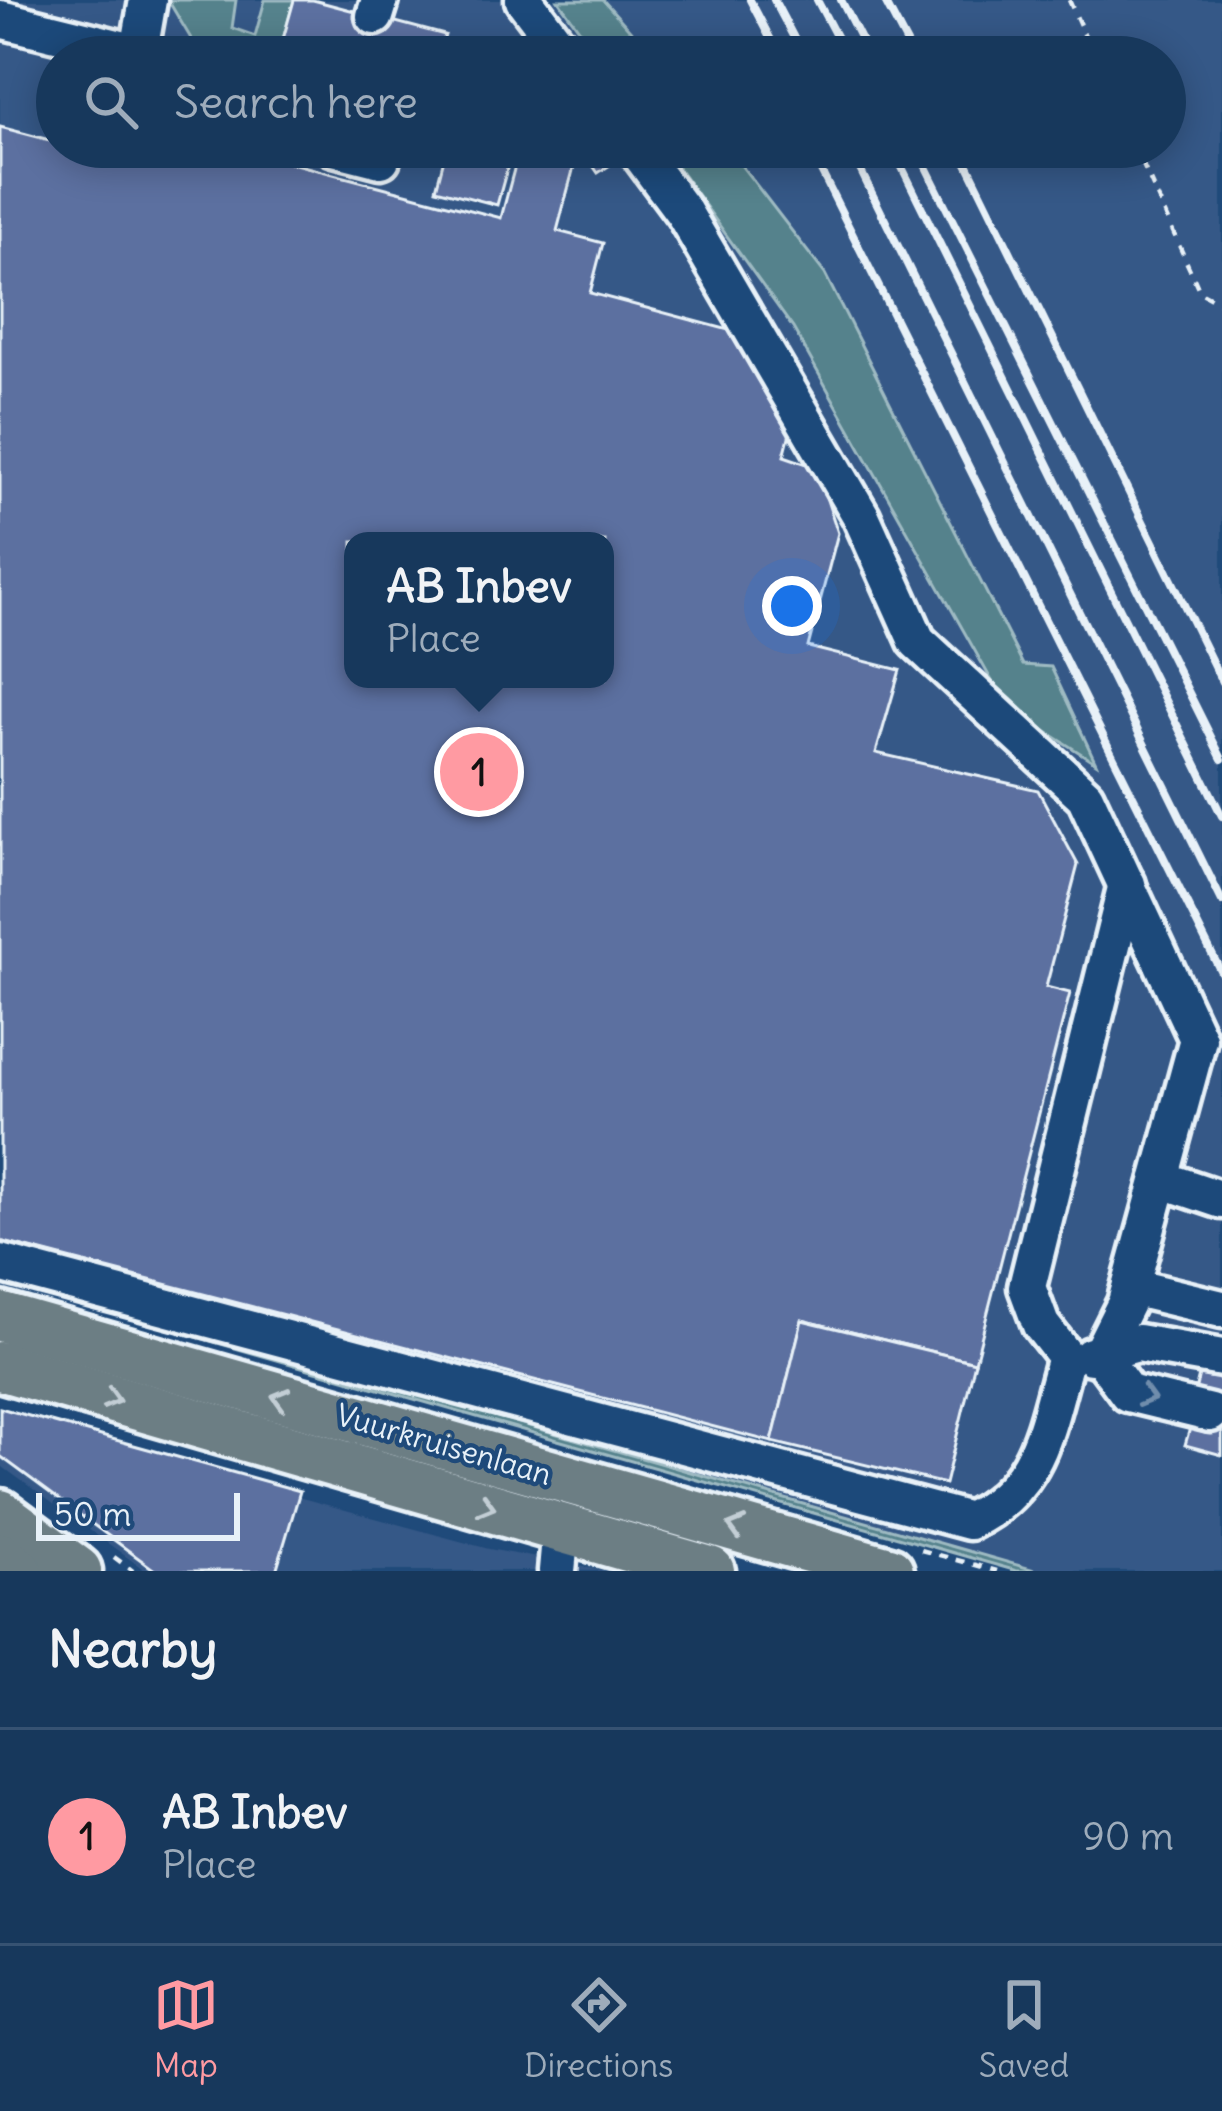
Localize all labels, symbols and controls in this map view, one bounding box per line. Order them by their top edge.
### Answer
search box [36,36,1186,168]
icon: search [78,69,144,135]
text: Search here [174,74,418,130]
popup [344,532,614,688]
text: AB Inbev [386,558,572,614]
your location [762,576,822,636]
text: Place [386,614,481,663]
pin: 1 [440,727,518,817]
one-way arrow [1136,1382,1157,1407]
one-way arrow [102,1384,122,1409]
one-way arrow [270,1387,291,1412]
street label: Vuurkruisenlaan [332,1395,556,1493]
scale bar [36,1487,240,1540]
one-way arrow [476,1492,497,1517]
text: 50 m [54,1493,131,1535]
one-way arrow [726,1517,747,1542]
text: Nearby [48,1617,217,1681]
text: AB Inbev [162,1784,347,1840]
text: 1 [79,1812,95,1861]
text: 90 m [1082,1812,1174,1861]
text: Place [162,1840,256,1889]
tab: Map [153,1972,219,2086]
tab: Directions [524,1972,673,2086]
tab: Saved [979,1972,1069,2086]

